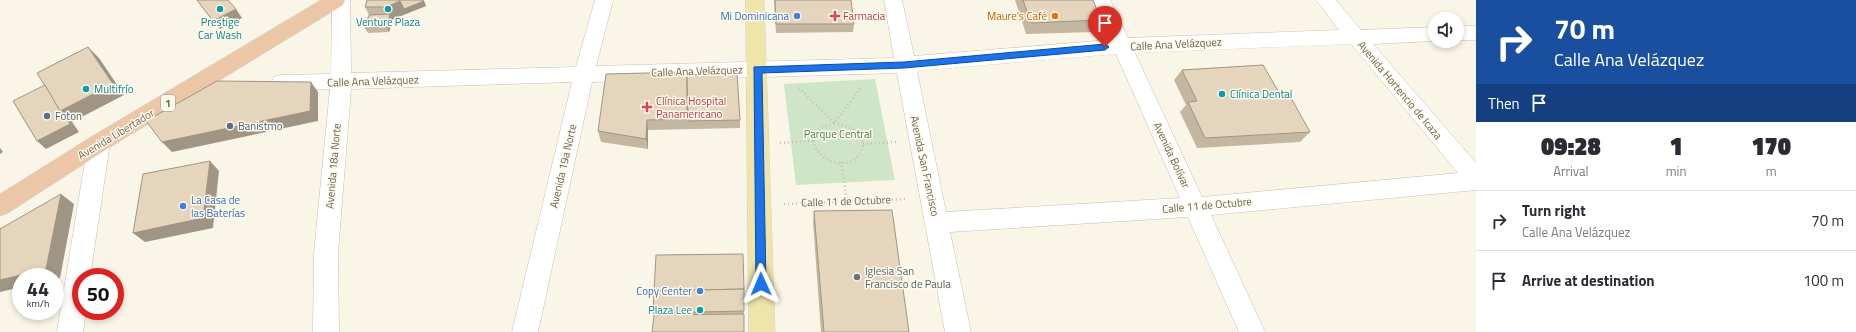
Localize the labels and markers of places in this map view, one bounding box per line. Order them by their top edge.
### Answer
marker: Prestige Car Wash [215,4,225,14]
marker: Venture Plaza [383,4,393,14]
pin [1088,6,1122,47]
place label: Mi Dominicana [720,8,789,24]
place label: Farmacia [843,8,886,24]
place label: Maure's Café [987,8,1047,24]
marker: Mi Dominicana [792,11,802,21]
marker: Farmacia [830,11,840,21]
marker: Maure's Café [1050,11,1060,21]
place label: Prestige Car Wash [198,14,242,43]
place label: Venture Plaza [356,14,420,30]
place label: Multifrío [94,81,134,97]
marker: Multifrío [81,84,91,94]
place label: Clínica Dental [1230,86,1292,102]
marker: Clínica Dental [1217,89,1227,99]
place label: Clínica Hospital Panamericano [656,93,726,122]
marker: Clínica Hospital Panamericano [641,101,653,113]
place label: Foton [55,108,82,124]
marker: Foton [42,111,52,121]
place label: Banistmo [238,118,283,134]
marker: Banistmo [225,121,235,131]
place label: La Casa de las Baterías [191,192,245,221]
marker: La Casa de las Baterías [178,201,188,211]
place label: Iglesia San Francisco de Paula [865,263,951,292]
marker: Iglesia San Francisco de Paula [852,272,862,282]
place label: Copy Center [636,283,692,299]
marker: Copy Center [695,286,705,296]
place label: Plaza Lee [648,302,692,318]
marker: Plaza Lee [695,305,705,315]

